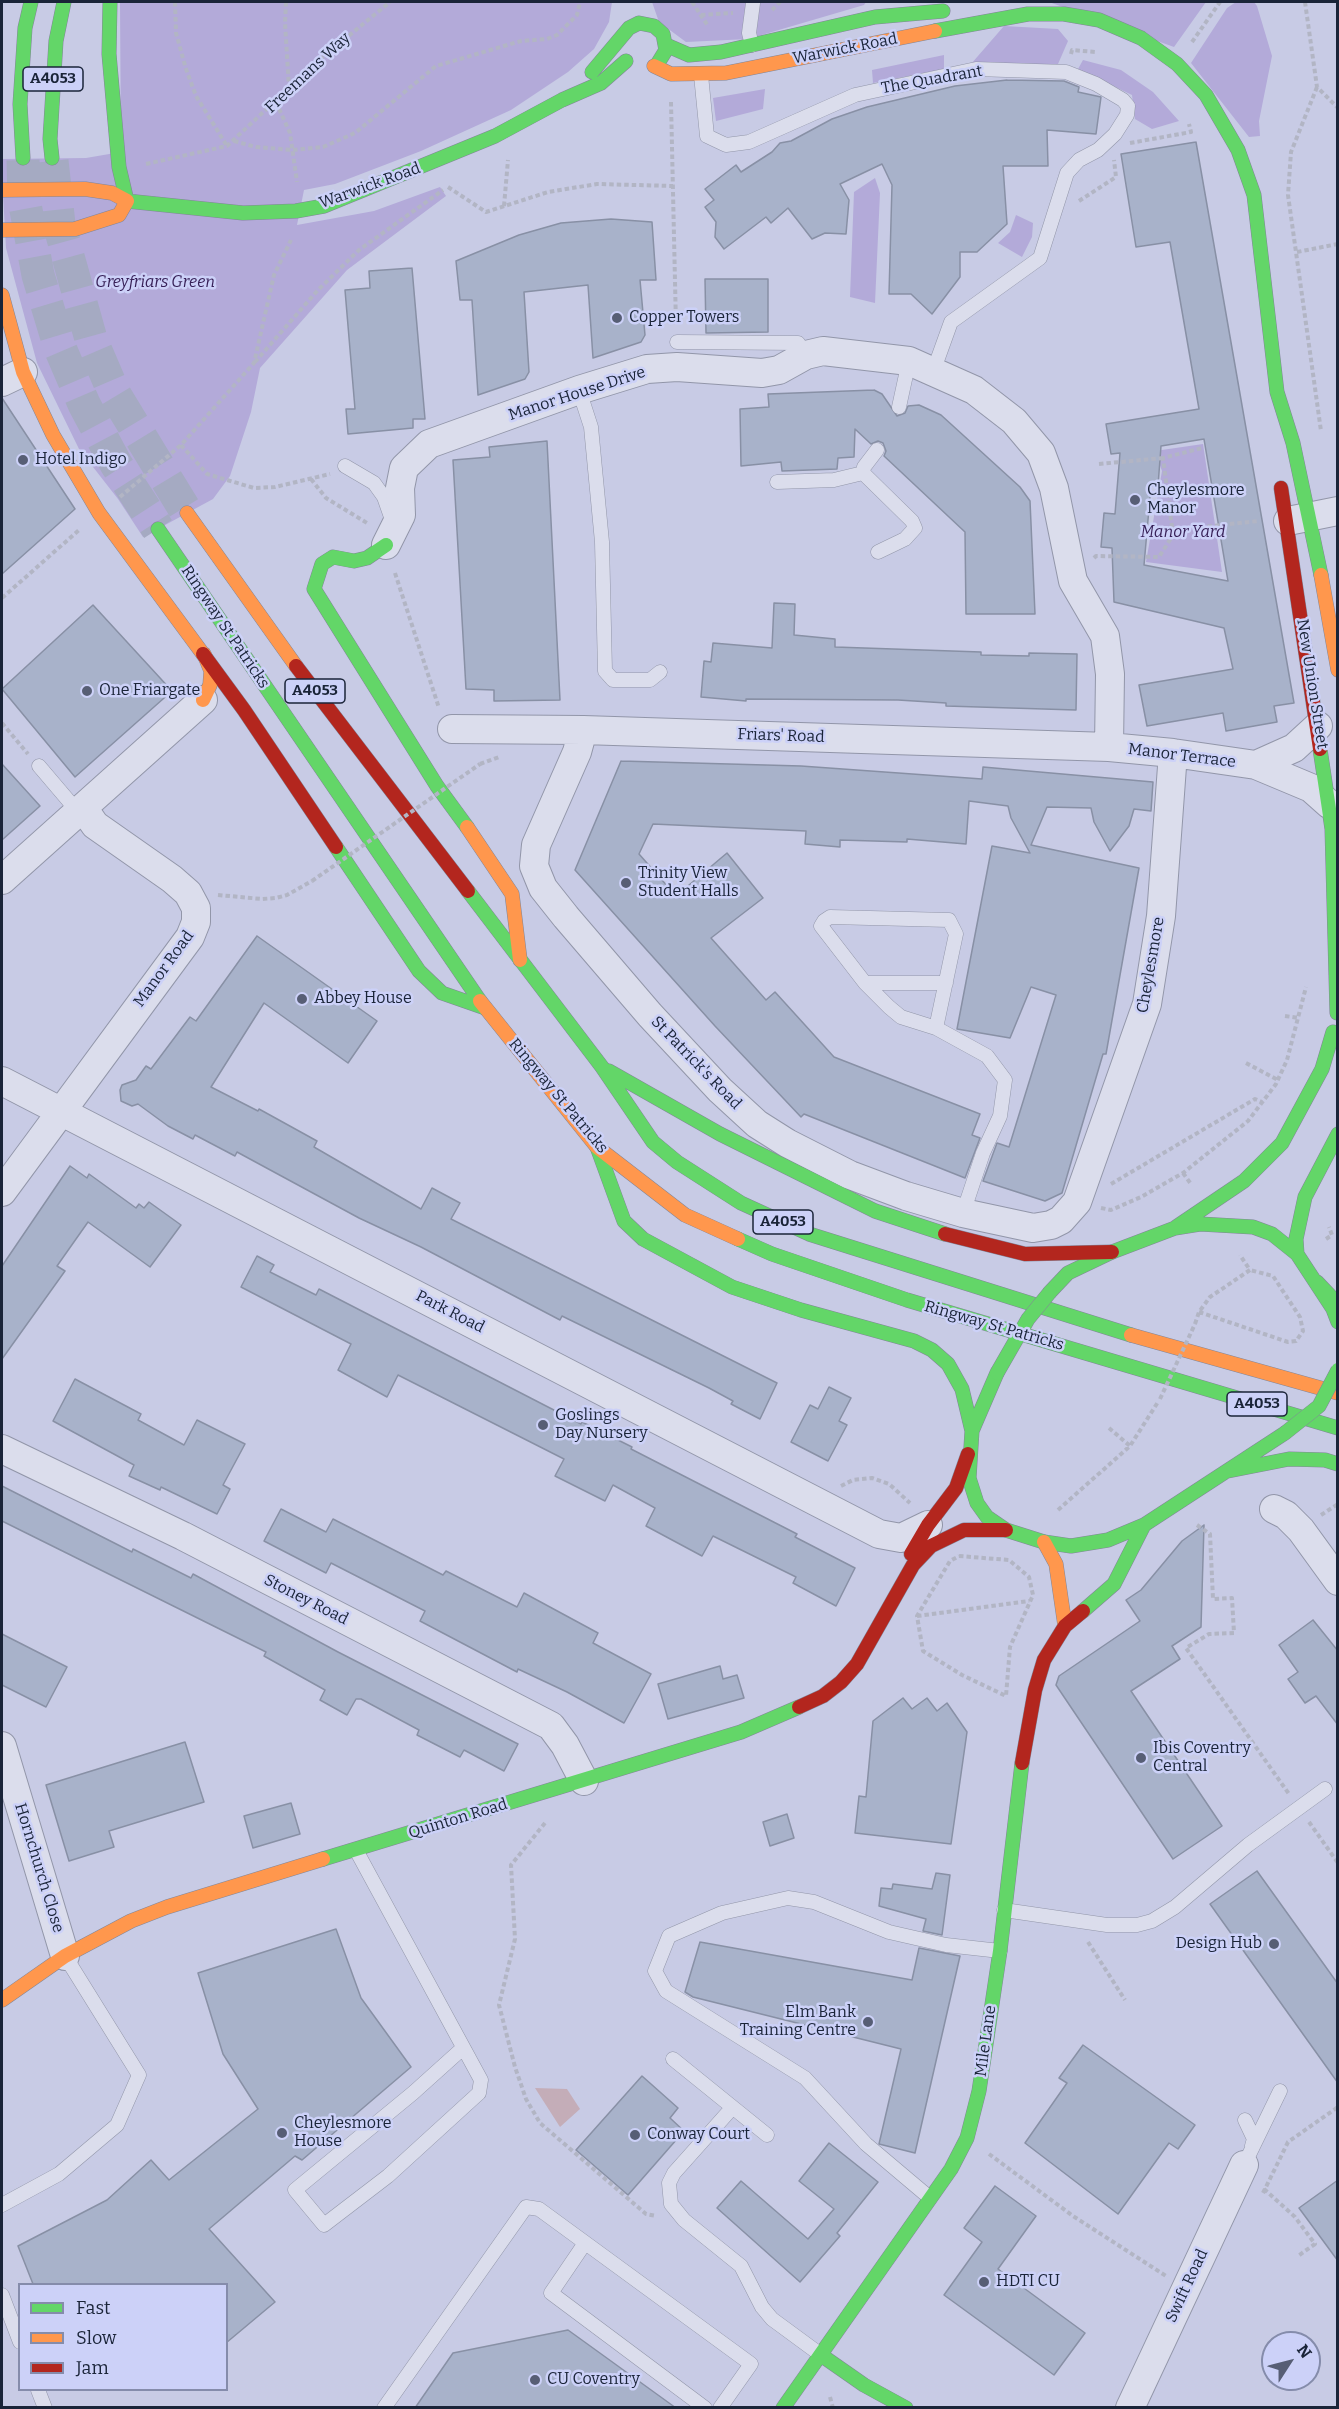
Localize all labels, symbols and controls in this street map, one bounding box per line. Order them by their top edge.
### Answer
street label: Freemans Way [261,29,355,117]
street label: Warwick Road [791,29,899,69]
street label: The Quadrant [880,62,984,98]
road number: A4053 [23,67,83,91]
street label: Warwick Road [317,159,423,213]
park label: Greyfriars Green [95,273,215,293]
place label: Copper Towers [629,308,739,328]
marker: Copper Towers [610,311,624,325]
street label: Manor House Drive [506,363,648,425]
place label: Hotel Indigo [35,450,127,470]
marker: Hotel Indigo [16,453,30,467]
place label: Cheylesmore Manor [1147,481,1244,519]
marker: Cheylesmore Manor [1128,493,1142,507]
park label: Manor Yard [1141,523,1225,543]
street label: Ringway St Patricks [177,562,273,692]
street label: New Union Street [1292,618,1332,750]
road number: A4053 [285,679,345,703]
place label: One Friargate [99,681,200,701]
marker: One Friargate [80,684,94,698]
street label: Friars' Road [737,725,825,747]
street label: Manor Terrace [1127,740,1237,772]
place label: Trinity View Student Halls [638,864,739,902]
marker: Trinity View Student Halls [619,876,633,890]
street label: Cheylesmore [1133,915,1169,1015]
street label: Manor Road [130,927,198,1011]
place label: Abbey House [314,989,412,1009]
marker: Abbey House [295,992,309,1006]
street label: St Patrick's Road [647,1012,745,1114]
street label: Ringway St Patricks [504,1035,612,1157]
road number: A4053 [753,1210,813,1234]
street label: Park Road [412,1287,488,1337]
street label: Ringway St Patricks [922,1297,1066,1355]
road number: A4053 [1227,1392,1287,1416]
place label: Goslings Day Nursery [555,1406,648,1444]
marker: Goslings Day Nursery [536,1418,550,1432]
street label: Stoney Road [261,1571,351,1629]
place label: Ibis Coventry Central [1153,1739,1251,1777]
marker: Ibis Coventry Central [1134,1751,1148,1765]
street label: Quinton Road [406,1795,510,1843]
street label: Hornchurch Close [10,1801,68,1935]
place label: Design Hub [1175,1934,1262,1954]
marker: Design Hub [1267,1937,1281,1951]
place label: Elm Bank Training Centre [740,2003,856,2041]
street label: Mile Lane [971,2004,1001,2078]
marker: Elm Bank Training Centre [861,2015,875,2029]
place label: Cheylesmore House [294,2114,391,2152]
place label: Conway Court [647,2125,750,2145]
marker: Cheylesmore House [275,2126,289,2140]
marker: Conway Court [628,2128,642,2142]
street label: Swift Road [1162,2246,1212,2326]
place label: HDTI CU [996,2272,1060,2292]
marker: HDTI CU [977,2275,991,2289]
legend [18,2283,228,2391]
text: Fast [76,2297,111,2319]
text: Slow [76,2327,116,2349]
north arrow [1261,2331,1321,2391]
text: N [1293,2341,1316,2362]
text: Jam [76,2357,109,2379]
place label: CU Coventry [547,2370,640,2390]
marker: CU Coventry [528,2373,542,2387]

